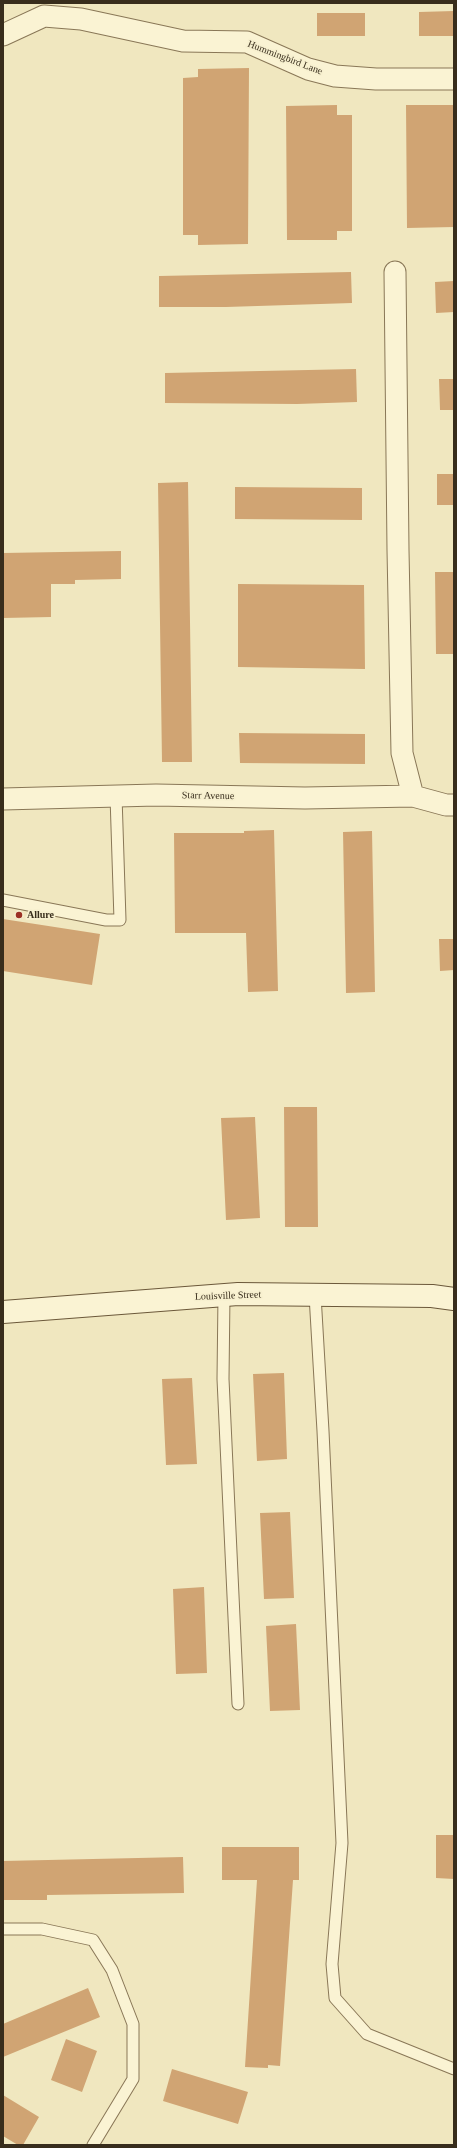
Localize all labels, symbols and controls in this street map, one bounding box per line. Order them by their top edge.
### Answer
street label: Hummingbird Lane [246,38,324,78]
street label: Starr Avenue [182,790,234,802]
place label: Allure [27,909,54,921]
marker: Allure [14,910,24,920]
street label: Louisville Street [195,1289,261,1303]

